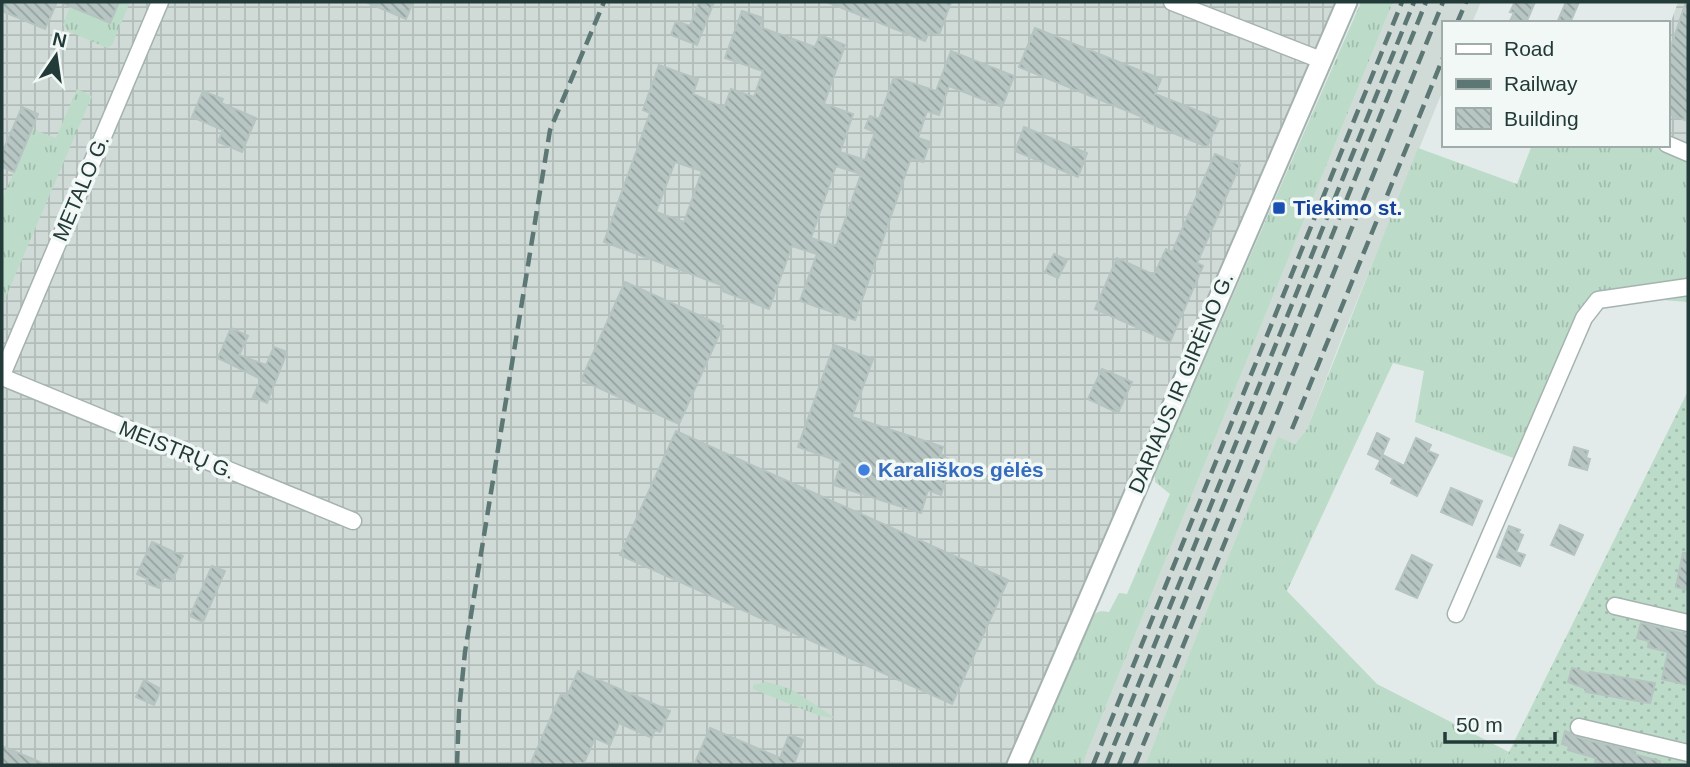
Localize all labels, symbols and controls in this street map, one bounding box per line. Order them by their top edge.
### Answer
north arrow [21,21,91,91]
legend [1442,21,1669,147]
text: N [51,28,69,52]
text: Road [1504,37,1554,60]
text: Railway [1504,72,1578,95]
text: Building [1504,107,1579,130]
street label: METALO G. [48,131,113,244]
place label: Tiekimo st. [1293,196,1402,219]
marker: Tiekimo st. [1271,200,1287,216]
street label: DARIAUS IR GIRĖNO G. [1124,269,1237,496]
street label: MEISTRŲ G. [116,416,238,483]
place label: Karališkos gėlės [878,458,1044,481]
marker: Karališkos gėlės [856,462,872,478]
scale bar [1445,700,1555,744]
text: 50 m [1456,713,1503,736]

